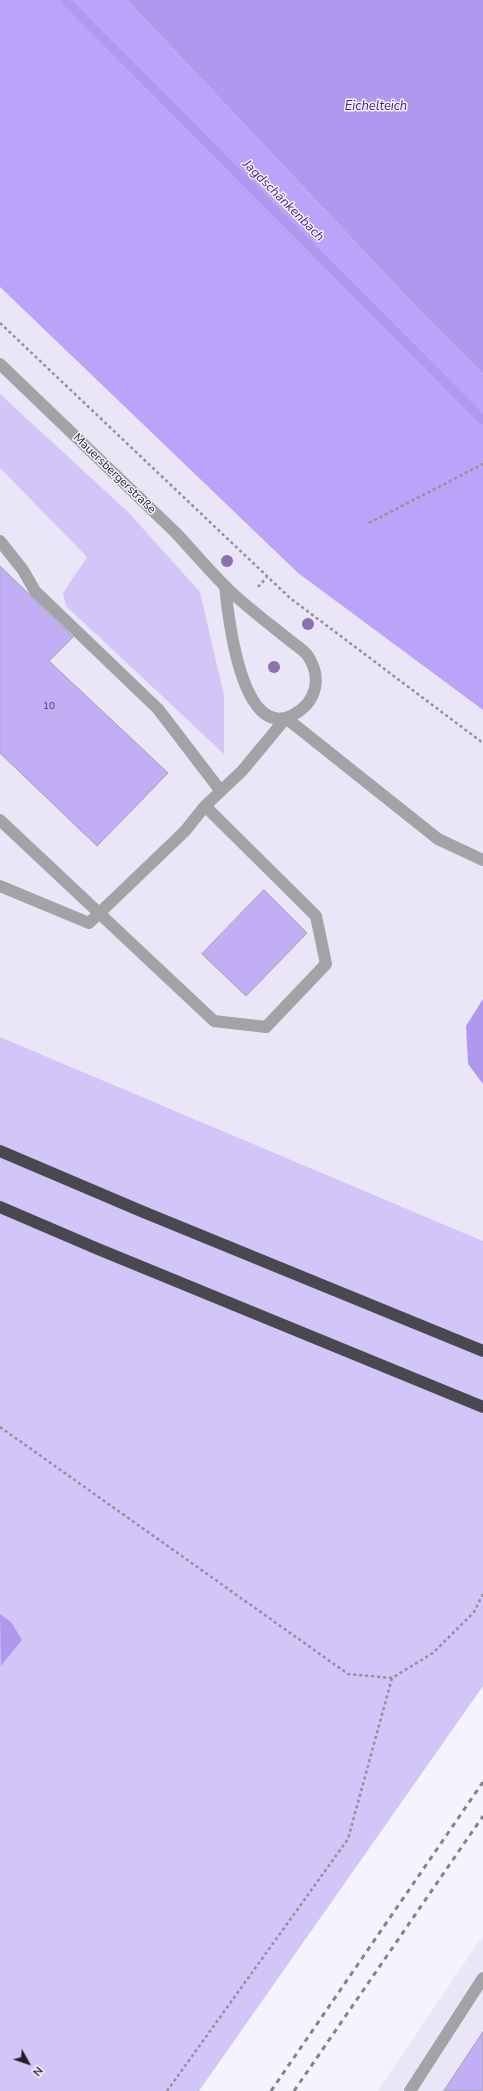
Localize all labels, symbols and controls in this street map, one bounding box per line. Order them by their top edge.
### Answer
water label: Eichelteich [345,99,407,115]
water label: Jagdschänkenbach [239,157,327,245]
street label: Mauersbergerstraße [70,431,158,517]
house number: 10 [43,701,55,713]
north arrow [8,2043,48,2083]
text: N [29,2063,46,2079]

